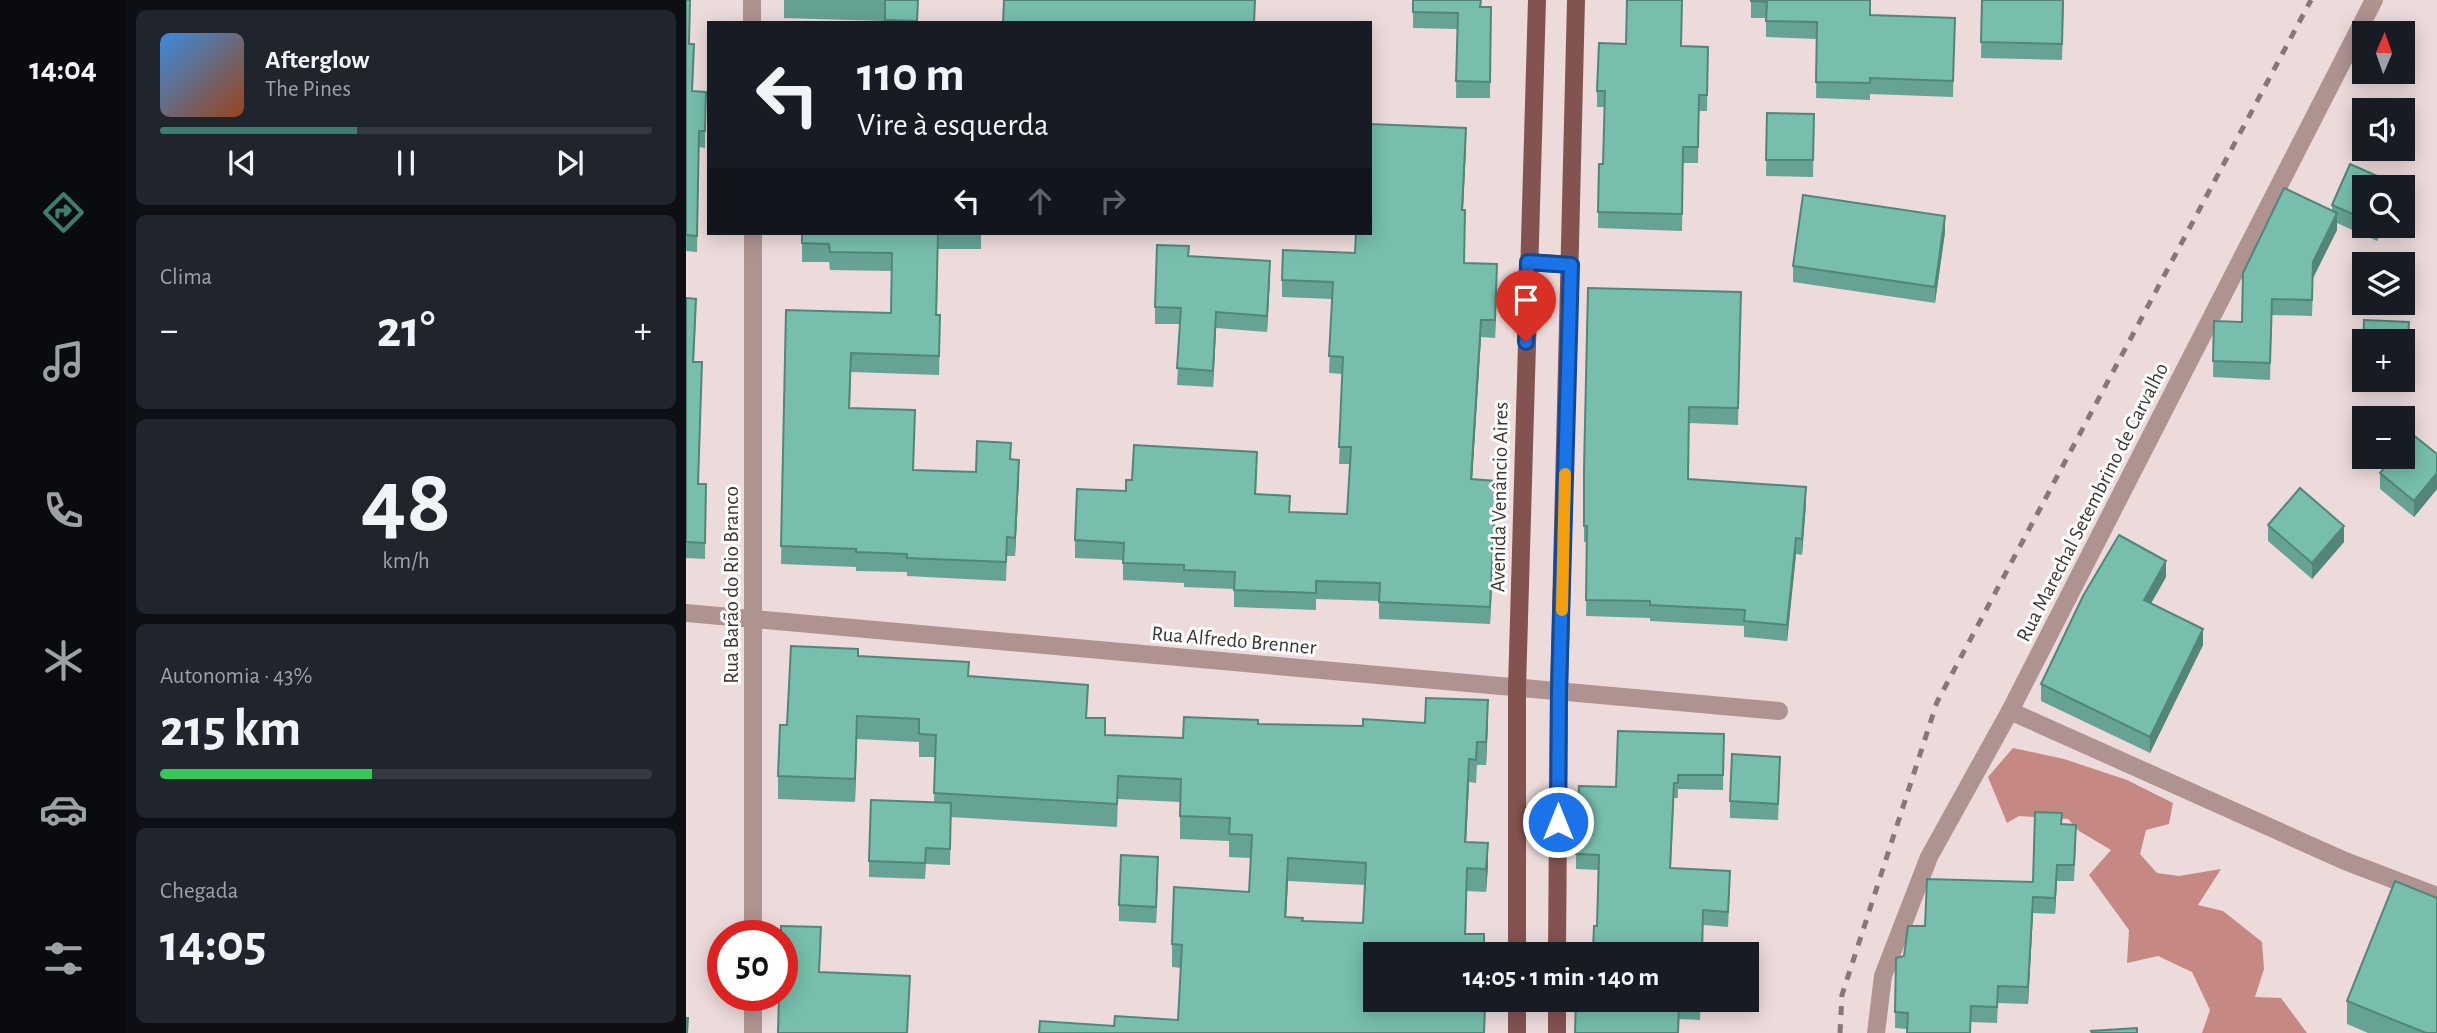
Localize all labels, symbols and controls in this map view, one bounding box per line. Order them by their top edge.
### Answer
north arrow [2352,21,2415,84]
map controls [2352,21,2415,469]
text: Afterglow [265,47,369,73]
icon: left [742,49,833,140]
text: 110 m [857,51,965,100]
text: 14:04 [29,53,97,85]
text: The Pines [265,78,351,101]
button: sound [2352,98,2415,161]
text: Vire à esquerda [857,109,1049,141]
icon: previous [223,144,261,182]
icon: pause [387,144,425,182]
icon: next [551,144,589,182]
button: search [2352,175,2415,238]
icon: left [948,182,986,220]
icon: ahead [1021,182,1059,220]
icon: right [1094,182,1132,220]
icon: directions [39,188,88,237]
button: layers [2352,252,2415,315]
text: Clima [160,266,212,289]
pin [1496,270,1556,342]
icon: arrive [1507,281,1545,319]
text: 21° [377,304,435,356]
text: − [160,312,178,350]
text: + [634,312,652,350]
button: + [2352,329,2415,392]
icon: music [39,337,88,386]
street label: Rua Marechal Setembrino de Carvalho [2013,359,2172,645]
street label: Avenida Venâncio Aires [1487,402,1512,592]
button: − [2352,406,2415,469]
text: 48 [361,457,451,548]
icon: phone [39,486,88,535]
street label: Rua Barão do Rio Branco [721,486,742,684]
text: km/h [382,550,430,573]
street label: Rua Alfredo Brenner [1151,623,1317,658]
icon: climate [39,636,88,685]
text: Autonomia · 43% [160,665,313,688]
text: 215 km [160,703,301,755]
icon: car [39,785,88,834]
position arrow [1521,785,1595,859]
text: Chegada [160,880,238,903]
text: 14:05 [160,918,266,970]
speed limit sign: 50 [707,920,798,1011]
icon: filters [39,934,88,983]
text: 14:05 · 1 min · 140 m [1463,964,1659,990]

